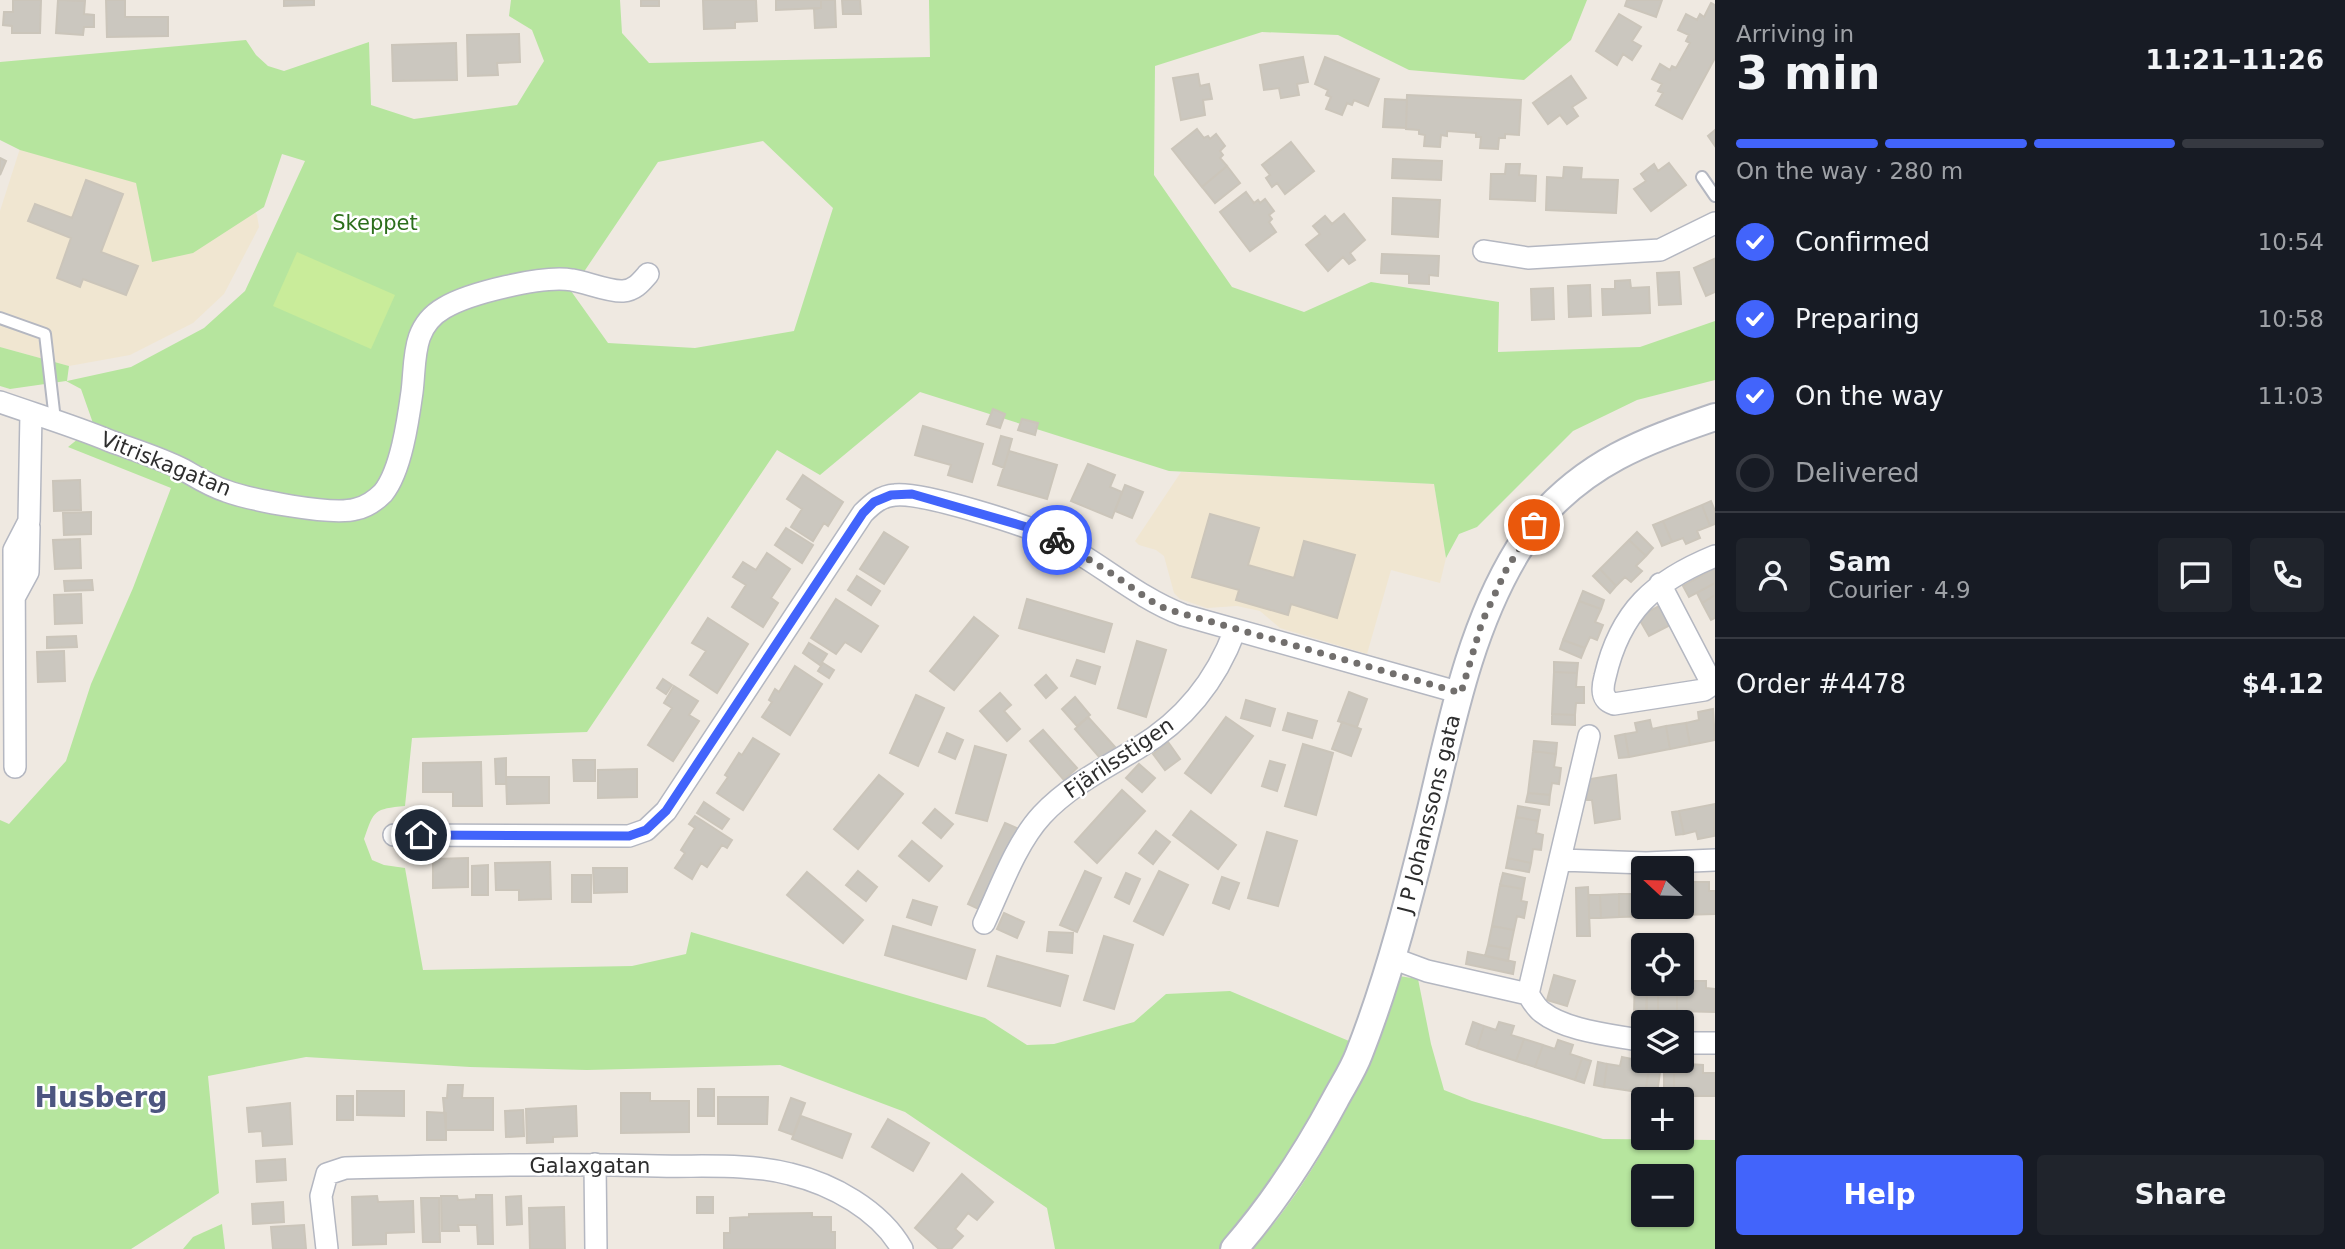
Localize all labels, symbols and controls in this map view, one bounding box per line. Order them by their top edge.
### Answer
text: Arriving in [1736,21,1854,47]
text: 11:21–11:26 [2145,45,2324,75]
text: 3 min [1736,46,1880,100]
text: On the way · 280 m [1736,158,1963,184]
park label: Skeppet [332,211,418,235]
icon: check [1736,223,1774,261]
text: Confirmed [1795,227,1930,257]
text: 10:54 [2258,229,2324,255]
icon: check [1736,300,1774,338]
text: Preparing [1795,304,1920,334]
text: 10:58 [2258,306,2324,332]
icon: check [1736,377,1774,415]
text: On the way [1795,381,1944,411]
text: 11:03 [2258,383,2324,409]
street label: Vitriskagatan [97,427,235,501]
text: Delivered [1795,458,1919,488]
pin [1504,495,1564,555]
courier [1022,505,1092,575]
icon: bag [1515,506,1553,544]
icon: bike [1038,521,1076,559]
button: person [1736,538,1810,612]
button: chat [2158,538,2232,612]
button: phone [2250,538,2324,612]
text: Sam [1828,547,1891,577]
text: Courier · 4.9 [1828,577,1971,603]
text: Order #4478 [1736,669,1906,699]
text: $4.12 [2242,669,2324,699]
street label: J P Johanssons gata [1392,712,1465,918]
street label: Fjärilsstigen [1060,713,1178,803]
pin [391,805,451,865]
icon: home [402,816,440,854]
north arrow [1631,856,1694,919]
map controls [1631,856,1694,1227]
button: locate [1631,933,1694,996]
button: layers [1631,1010,1694,1073]
district label: Husberg [35,1081,167,1114]
button: + [1631,1087,1694,1150]
street label: Galaxgatan [530,1154,650,1178]
button: Help [1736,1155,2023,1235]
button: Share [2037,1155,2324,1235]
button: − [1631,1164,1694,1227]

